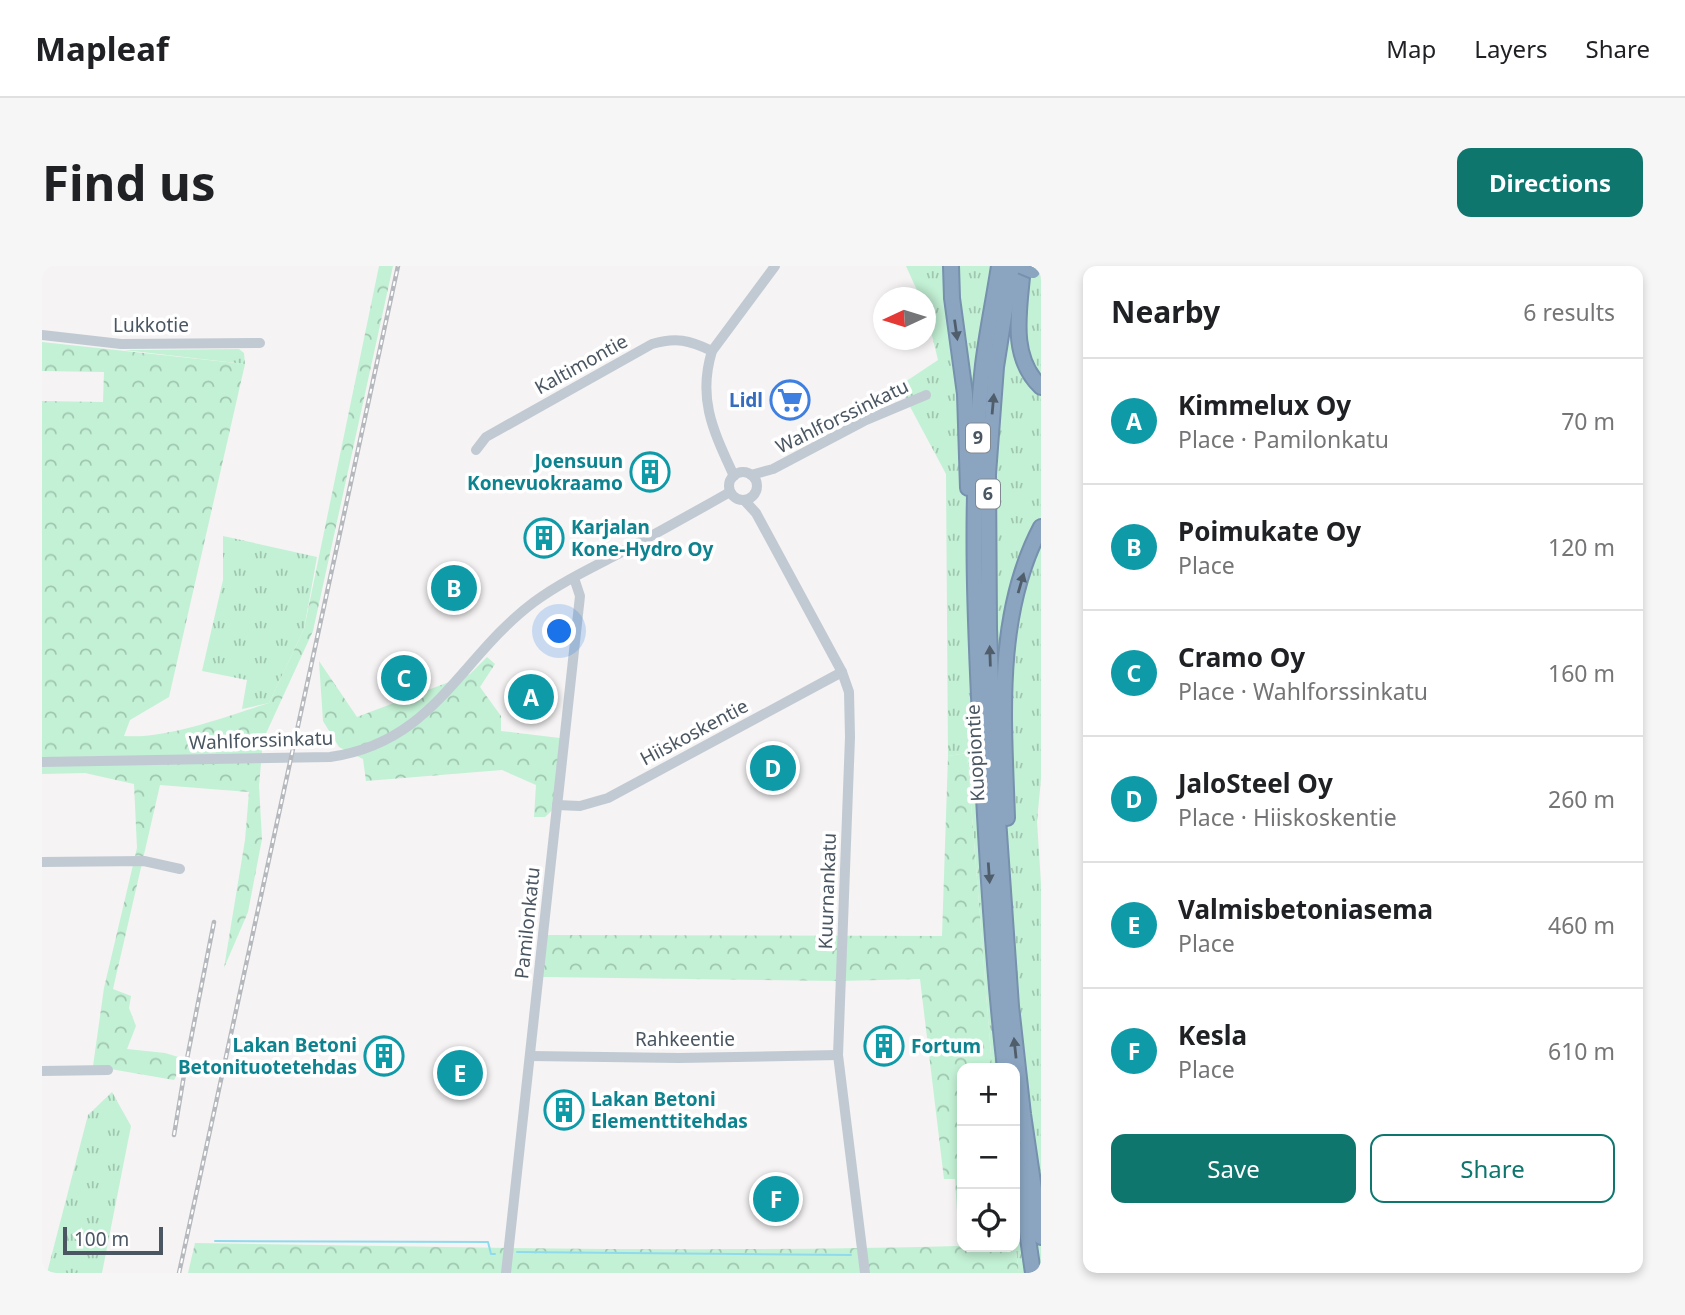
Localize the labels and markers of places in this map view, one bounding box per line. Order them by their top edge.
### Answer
supermarket icon: Lidl [769,379,811,421]
place label: Lidl [729,387,763,413]
place label: Joensuun Konevuokraamo [467,448,623,496]
building icon: Joensuun Konevuokraamo [629,451,671,493]
place label: Karjalan Kone-Hydro Oy [571,514,714,562]
building icon: Karjalan Kone-Hydro Oy [523,517,565,559]
pin: B [431,562,477,614]
pin: C [381,652,427,704]
pin: A [508,671,554,723]
pin: D [750,742,796,794]
building icon: Fortum [863,1025,905,1067]
place label: Lakan Betoni Betonituotetehdas [178,1032,357,1080]
place label: Fortum [911,1033,981,1059]
building icon: Lakan Betoni Betonituotetehdas [363,1035,405,1077]
pin: E [437,1047,483,1099]
place label: Lakan Betoni Elementtitehdas [591,1086,748,1134]
building icon: Lakan Betoni Elementtitehdas [543,1089,585,1131]
pin: F [753,1173,799,1225]

